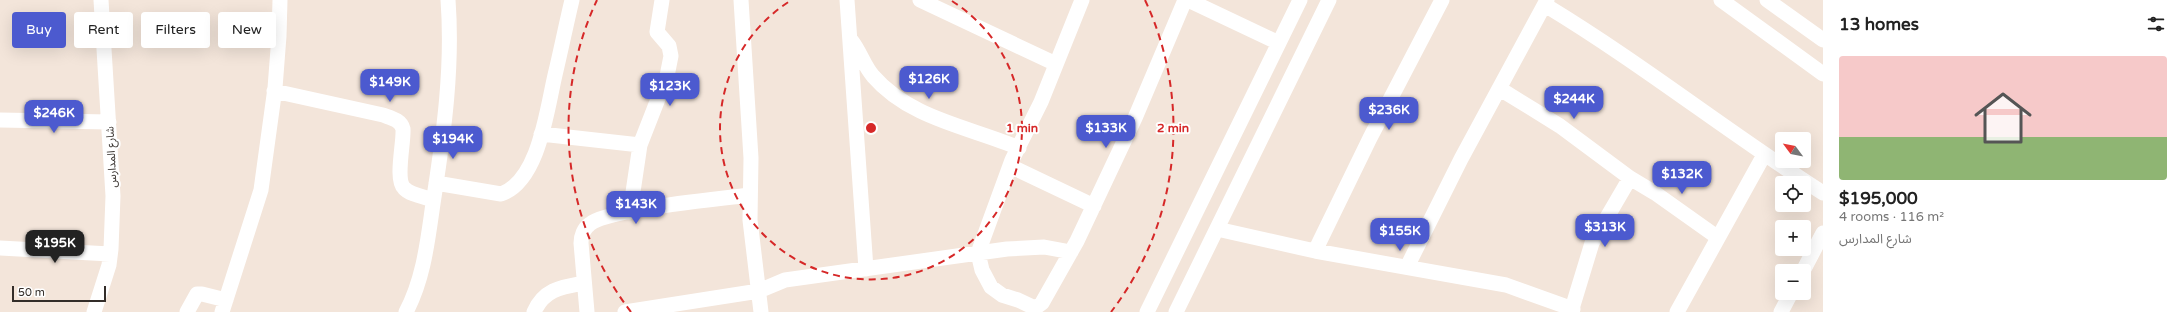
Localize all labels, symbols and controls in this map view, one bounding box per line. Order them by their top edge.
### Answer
chip: Buy [12,12,66,48]
chip: Rent [74,12,133,48]
chip: Filters [141,12,210,48]
chip: New [218,12,276,48]
icon: filters [2145,13,2167,35]
text: 13 homes [1839,14,1919,35]
pin: $126K [901,66,957,100]
pin: $149K [362,69,418,103]
text: $126K [908,71,950,87]
pin: $123K [642,73,698,107]
text: $149K [369,74,411,90]
text: $123K [649,78,691,94]
icon: home [1967,82,2039,154]
pin: $244K [1546,86,1602,120]
text: $244K [1553,91,1595,107]
pin: $236K [1361,97,1417,131]
pin: $246K [26,100,82,134]
text: $236K [1368,102,1410,118]
text: $246K [33,105,75,121]
pin: $133K [1078,115,1134,149]
text: $133K [1085,120,1127,136]
centre of rings [864,121,878,135]
text: 1 min [1006,121,1038,135]
text: 2 min [1157,121,1189,135]
street label: شارع المدارس [103,125,121,188]
pin: $194K [425,126,481,160]
text: $194K [432,131,474,147]
north arrow [1775,132,1811,168]
map controls [1775,132,1811,300]
pin: $132K [1654,161,1710,195]
text: $132K [1661,166,1703,182]
button: locate [1775,176,1811,212]
text: $195,000 [1839,188,1918,209]
pin: $143K [608,191,664,225]
text: $143K [615,196,657,212]
text: 4 rooms · 116 m² [1839,209,1944,225]
pin: $313K [1577,214,1633,248]
pin: $155K [1372,218,1428,252]
text: $313K [1584,219,1626,235]
button: + [1775,220,1811,256]
text: $155K [1379,223,1421,239]
pin: $195K [27,230,83,264]
text: شارع المدارس [1839,231,1912,247]
text: $195K [34,235,76,251]
button: − [1775,264,1811,300]
scale bar [12,284,106,303]
text: 50 m [18,286,45,299]

